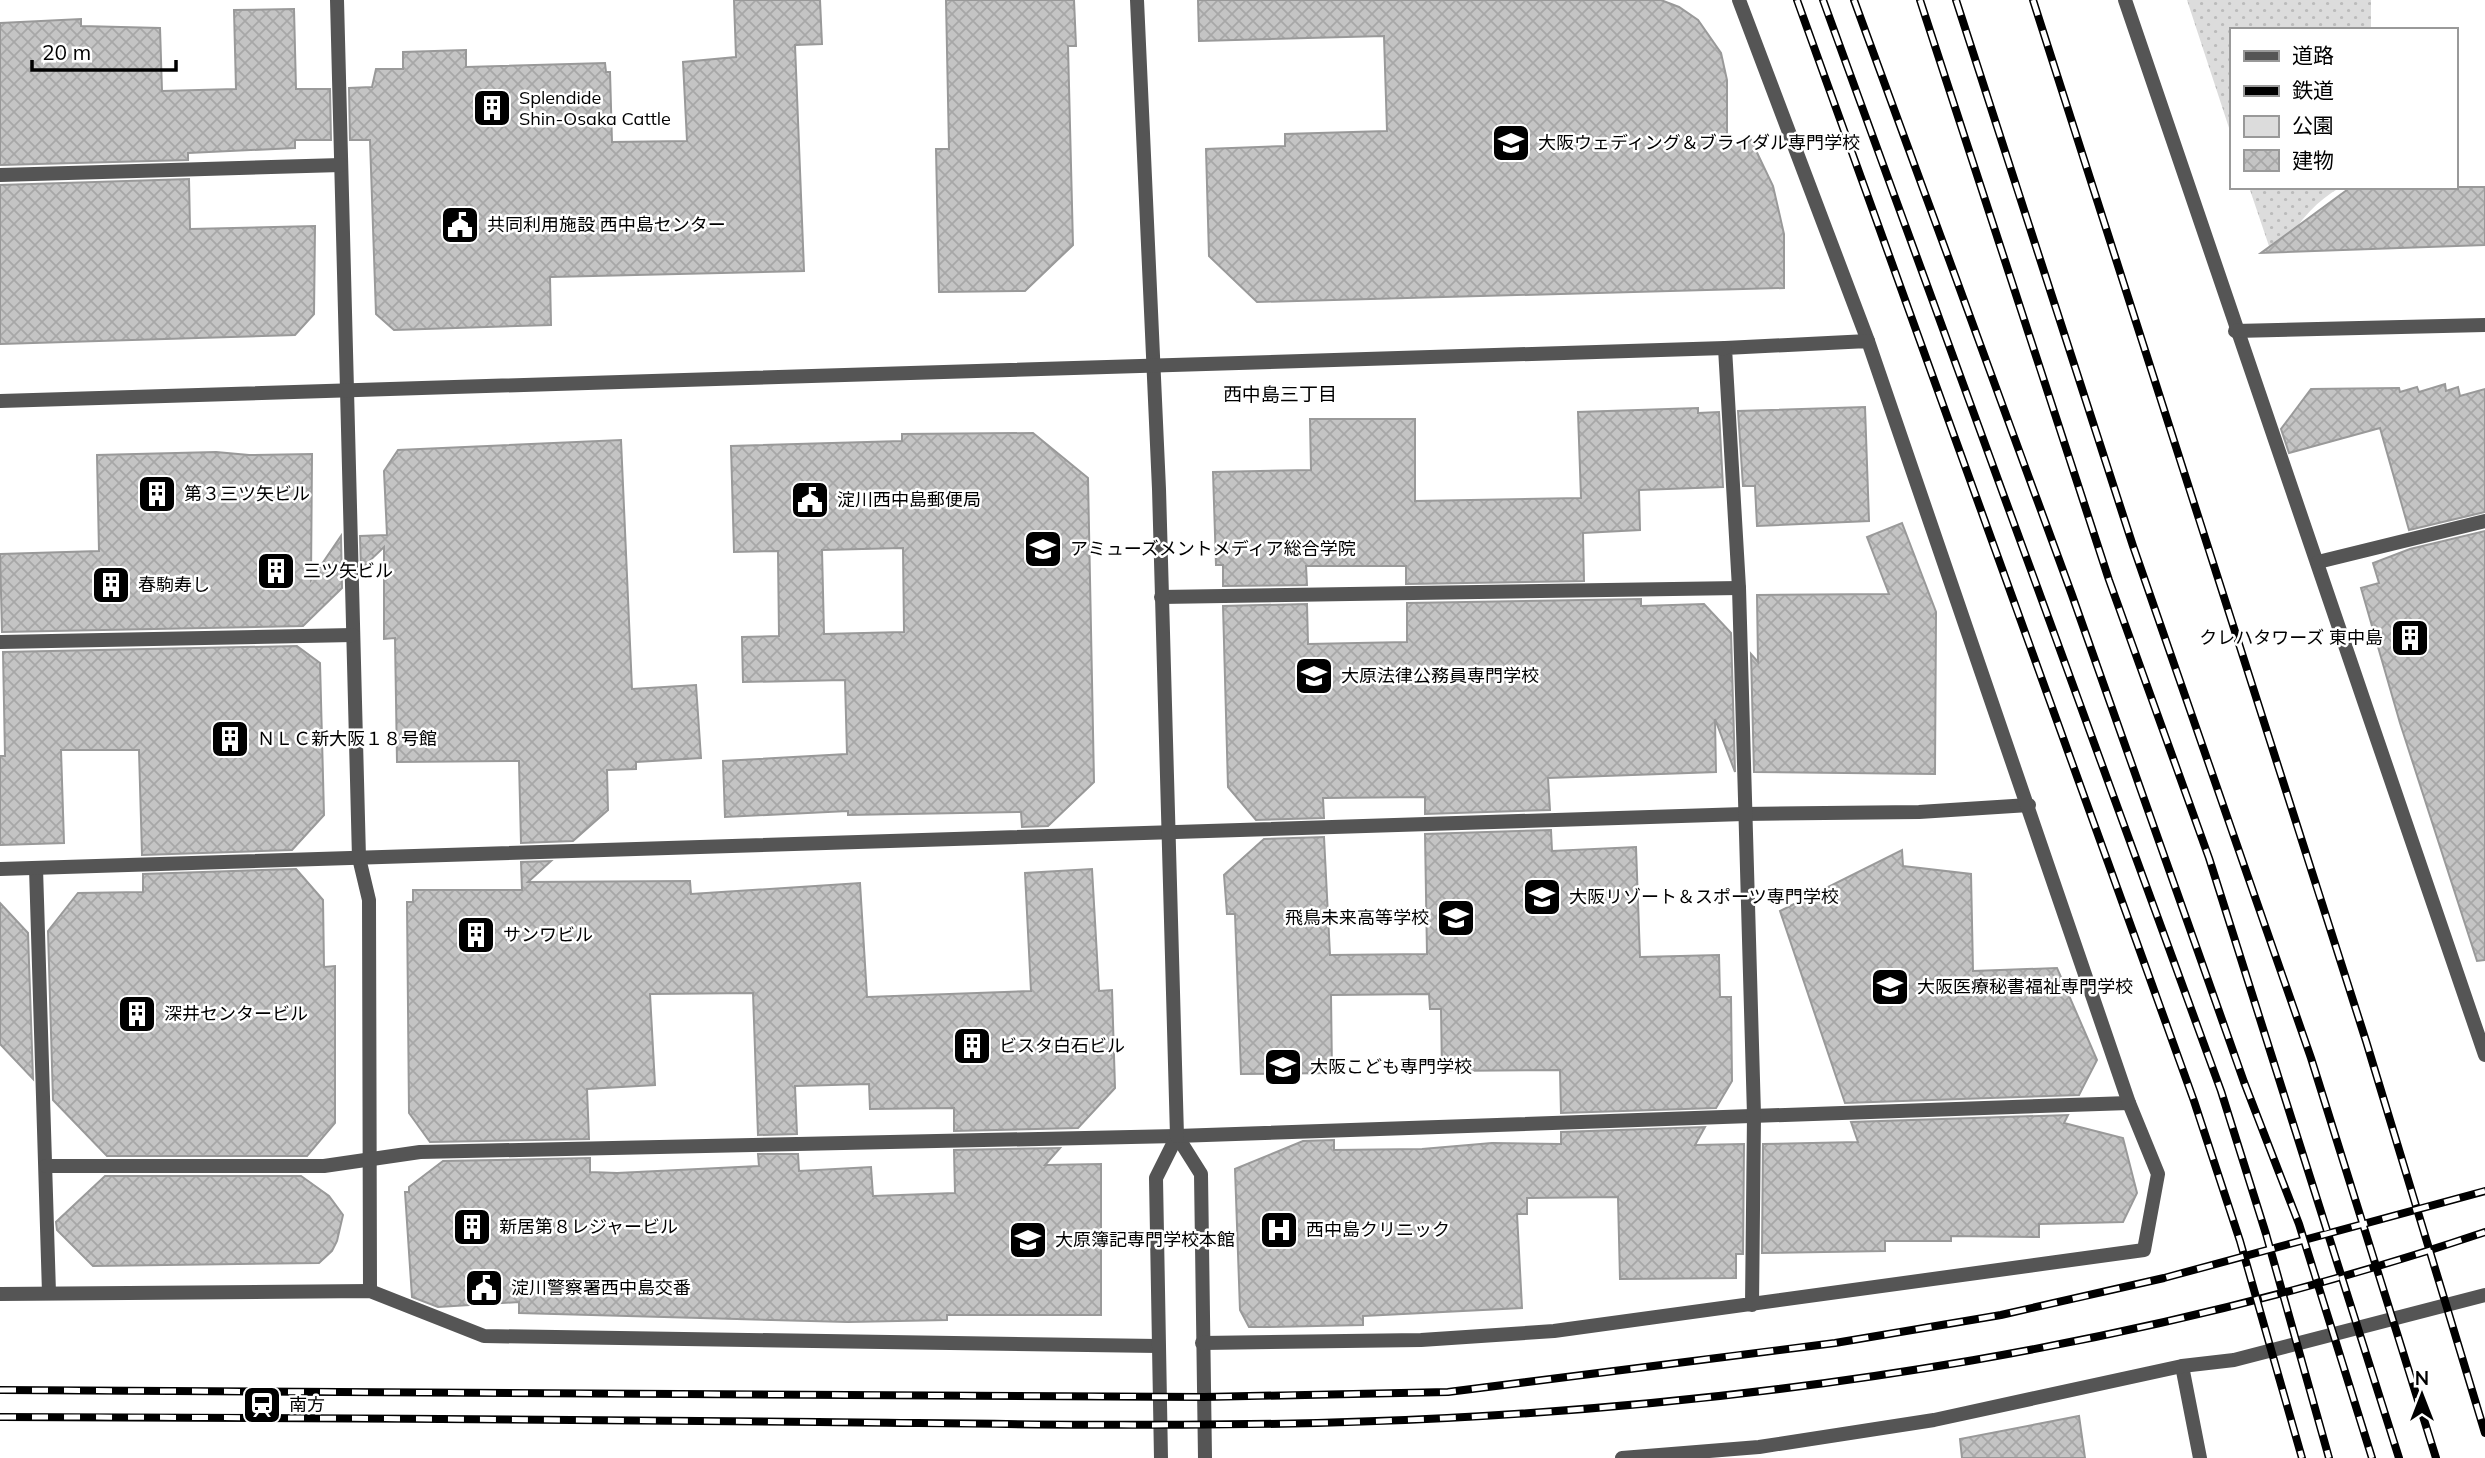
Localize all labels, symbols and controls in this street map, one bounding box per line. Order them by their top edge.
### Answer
scale bar [32,28,175,72]
legend [2230,28,2457,189]
text: 20 m [42,39,91,65]
text: 道路 [2292,42,2334,68]
text: 鉄道 [2292,77,2334,103]
place label: Splendide Shin-Osaka Cattle [519,86,671,130]
building icon: Splendide Shin-Osaka Cattle [471,87,513,129]
text: 公園 [2292,112,2334,138]
school or university icon: 大阪ウェディング＆ブライダル専門学校 [1490,122,1532,164]
place label: 大阪ウェディング＆ブライダル専門学校 [1538,131,1860,154]
text: 建物 [2292,147,2334,173]
public building icon: 共同利用施設 西中島センター [439,204,481,246]
place label: 共同利用施設 西中島センター [487,213,726,236]
district label: 西中島三丁目 [1223,382,1337,406]
building icon: 第３三ツ矢ビル [136,473,178,515]
public building icon: 淀川西中島郵便局 [789,479,831,521]
place label: 第３三ツ矢ビル [184,482,310,505]
place label: 淀川西中島郵便局 [837,488,981,511]
school or university icon: アミューズメントメディア総合学院 [1022,528,1064,570]
place label: アミューズメントメディア総合学院 [1070,537,1355,560]
building icon: 三ツ矢ビル [255,550,297,592]
place label: 三ツ矢ビル [303,559,393,582]
building icon: 春駒寿し [90,564,132,606]
place label: 春駒寿し [138,573,210,596]
building icon: クレハタワーズ 東中島 [2389,617,2431,659]
place label: クレハタワーズ 東中島 [2199,626,2383,649]
school or university icon: 大原法律公務員専門学校 [1293,655,1335,697]
place label: 大原法律公務員専門学校 [1341,664,1539,687]
building icon: ＮＬＣ新大阪１８号館 [209,718,251,760]
place label: ＮＬＣ新大阪１８号館 [257,727,437,750]
school or university icon: 大阪リゾート＆スポーツ専門学校 [1521,876,1563,918]
place label: 大阪リゾート＆スポーツ専門学校 [1569,885,1839,908]
school or university icon: 飛鳥未来高等学校 [1435,897,1477,939]
place label: 飛鳥未来高等学校 [1285,906,1429,929]
building icon: サンワビル [455,914,497,956]
place label: サンワビル [503,923,593,946]
school or university icon: 大阪医療秘書福祉専門学校 [1869,966,1911,1008]
place label: 大阪医療秘書福祉専門学校 [1917,975,2133,998]
building icon: 深井センタービル [116,993,158,1035]
place label: 深井センタービル [164,1002,308,1025]
building icon: ビスタ白石ビル [951,1025,993,1067]
place label: ビスタ白石ビル [999,1034,1125,1057]
school or university icon: 大阪こども専門学校 [1262,1046,1304,1088]
place label: 大阪こども専門学校 [1310,1055,1472,1078]
building icon: 新居第８レジャービル [451,1206,493,1248]
hospital icon: 西中島クリニック [1258,1209,1300,1251]
place label: 新居第８レジャービル [499,1215,678,1238]
place label: 西中島クリニック [1306,1218,1450,1241]
school or university icon: 大原簿記専門学校本館 [1007,1219,1049,1261]
place label: 大原簿記専門学校本館 [1055,1228,1235,1251]
public building icon: 淀川警察署西中島交番 [463,1267,505,1309]
place label: 淀川警察署西中島交番 [511,1276,691,1299]
north arrow [2387,1360,2457,1430]
text: N [2415,1366,2429,1390]
station icon: 南方 [241,1384,283,1426]
place label: 南方 [289,1393,325,1416]

